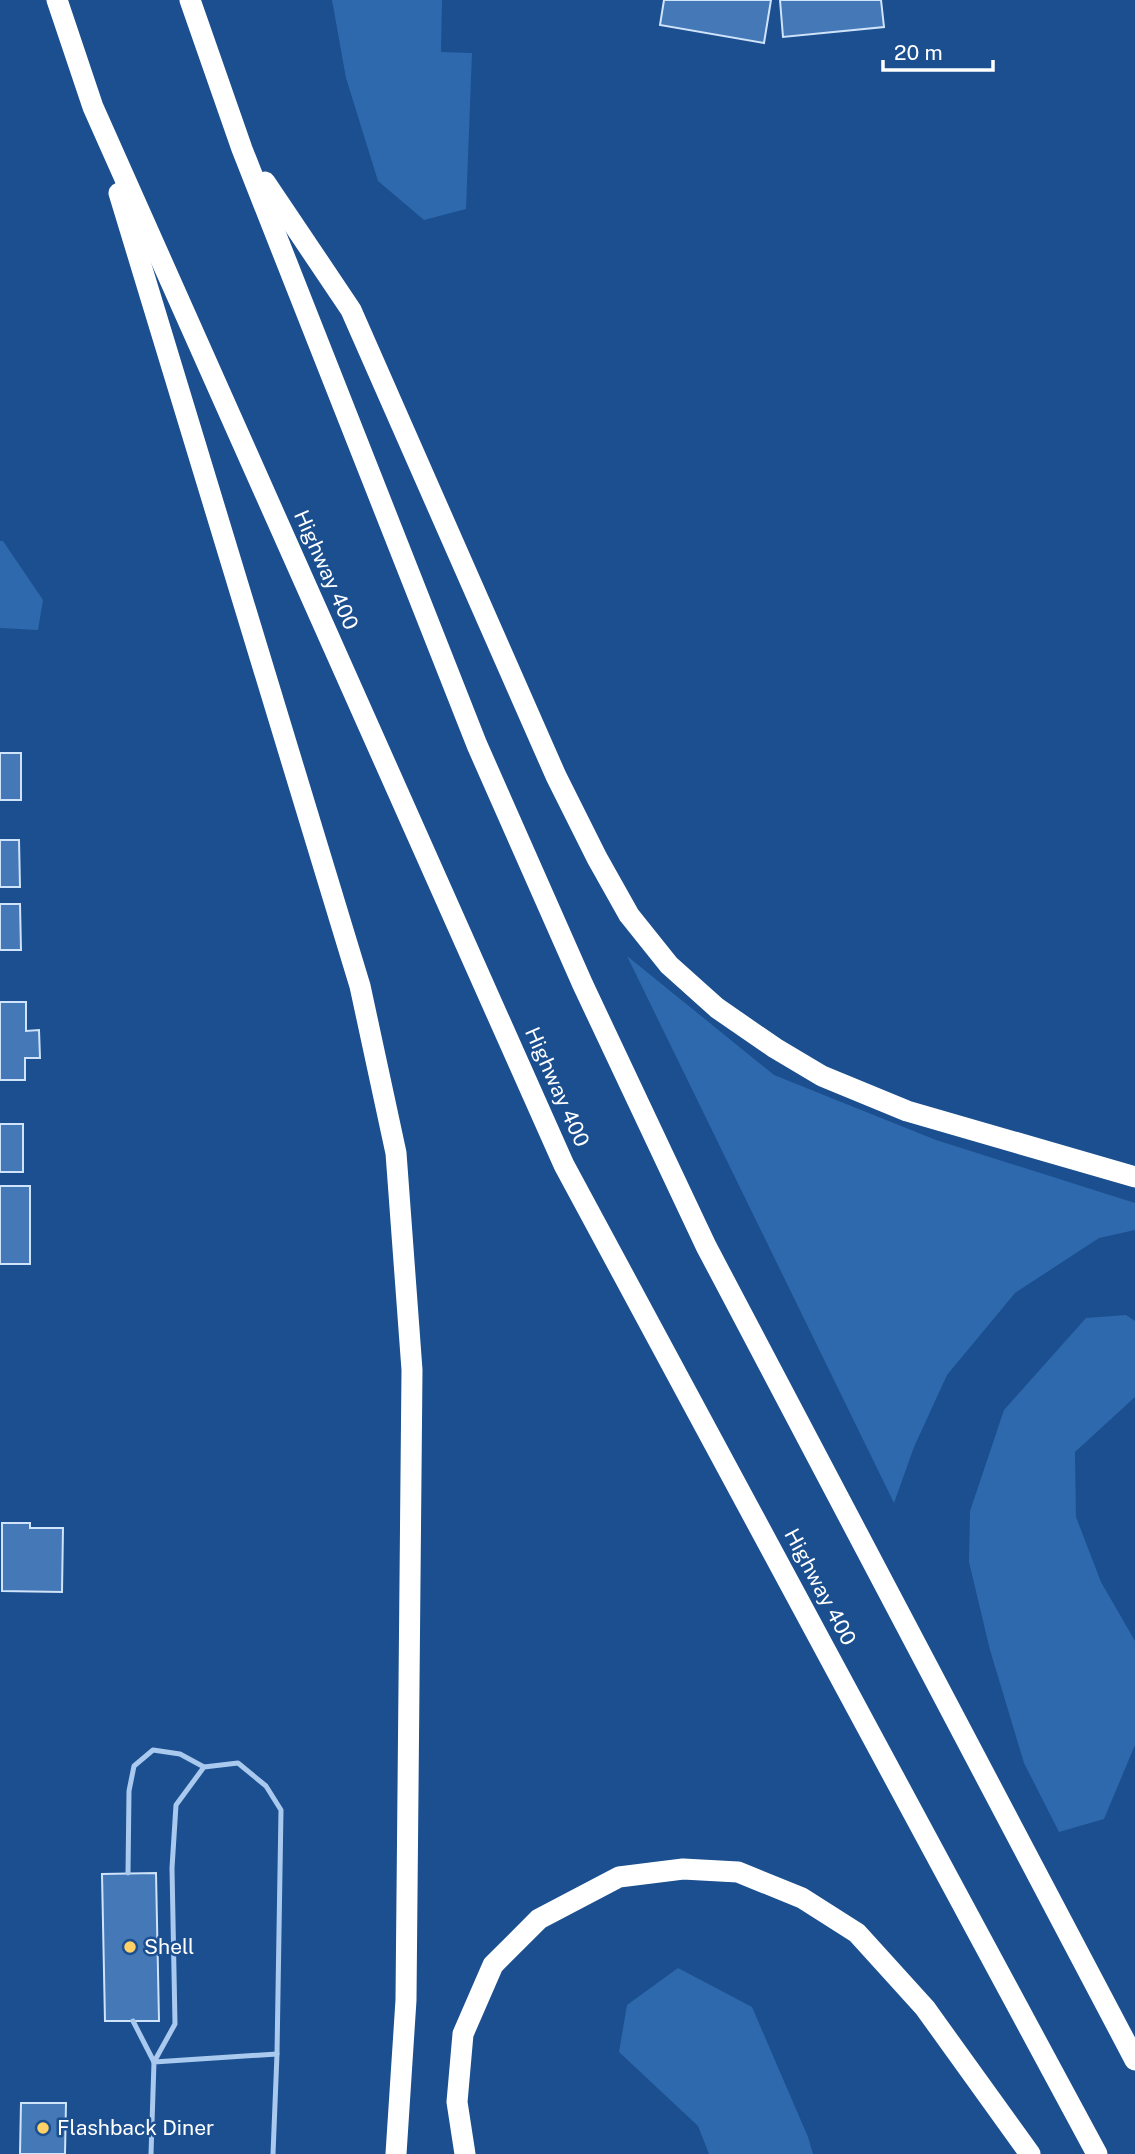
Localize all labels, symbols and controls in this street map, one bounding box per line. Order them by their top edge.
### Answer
scale bar [883,28,993,72]
text: 20 m [894,40,943,65]
street label: Highway 400 [289,506,364,634]
street label: Highway 400 [520,1023,595,1151]
street label: Highway 400 [779,1524,862,1649]
place label: Shell [144,1934,194,1959]
marker: Shell [122,1939,138,1955]
place label: Flashback Diner [57,2115,214,2140]
marker: Flashback Diner [35,2120,51,2136]

